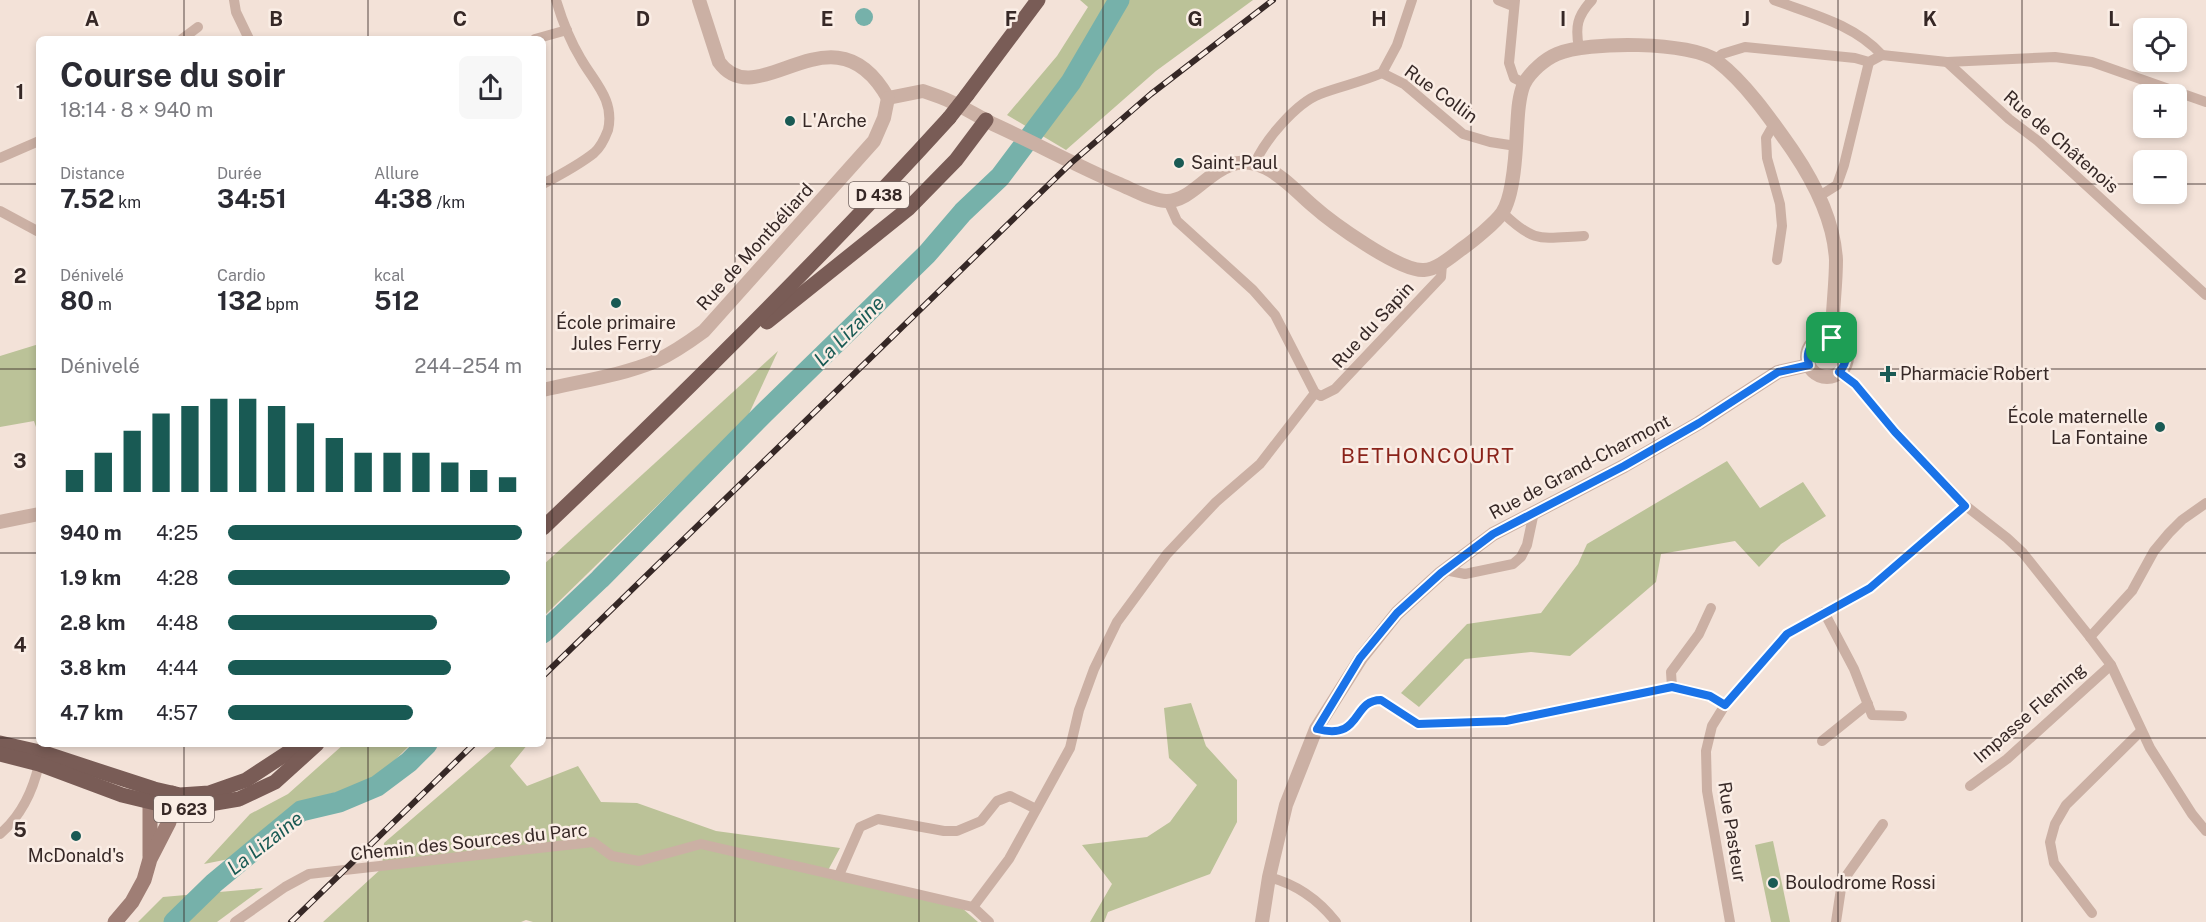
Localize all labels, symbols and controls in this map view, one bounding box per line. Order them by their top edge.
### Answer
text: A [85,7,99,31]
text: B [269,7,283,31]
text: C [453,7,467,31]
text: D [636,7,650,31]
text: E [821,7,833,31]
text: F [1005,7,1017,31]
text: G [1187,7,1203,31]
text: H [1371,7,1387,31]
text: I [1560,7,1566,31]
text: J [1742,7,1750,31]
text: K [1923,7,1937,31]
text: L [2108,7,2120,31]
map controls [2133,18,2187,204]
button: locate [2133,18,2187,72]
text: Course du soir [60,56,286,94]
button: share [459,56,522,119]
street label: Rue Collin [1401,60,1482,127]
text: 1 [16,80,24,104]
button: + [2133,84,2187,138]
street label: Rue de Châtenois [2000,86,2123,197]
text: 18:14 · 8 × 940 m [60,98,213,122]
place label: L'Arche [802,110,867,131]
marker: L'Arche [783,114,797,128]
button: − [2133,150,2187,204]
place label: Saint-Paul [1191,152,1278,173]
marker: Saint-Paul [1172,156,1186,170]
text: Distance [60,164,125,183]
text: Durée [217,164,262,183]
text: Allure [374,164,419,183]
street label: Rue de Montbéliard [692,179,817,314]
road number: D 438 [849,182,909,208]
text: 7.52 [60,183,114,214]
text: 34:51 [217,183,287,214]
text: 4:38 [374,183,433,214]
text: km [114,193,141,212]
text: /km [433,193,465,212]
text: 2 [14,264,26,288]
text: Dénivelé [60,266,124,285]
text: Cardio [217,266,266,285]
text: kcal [374,266,405,285]
street label: Rue du Sapin [1327,277,1418,372]
text: 80 [60,285,94,316]
text: 132 [217,285,262,316]
text: 512 [374,285,419,316]
water label: La Lizaine [809,291,889,371]
text: m [94,295,112,314]
text: bpm [262,295,299,314]
marker: École primaire Jules Ferry [609,296,623,310]
place label: École primaire Jules Ferry [556,311,676,354]
pin [1806,312,1857,363]
icon: arrive [1815,321,1848,354]
text: Dénivelé [60,354,140,378]
text: 244–254 m [414,354,522,378]
place label: Pharmacie Robert [1900,363,2050,384]
marker: Pharmacie Robert [1881,367,1895,381]
place label: École maternelle La Fontaine [2008,405,2148,448]
street label: Rue de Grand-Charmont [1486,410,1674,523]
marker: École maternelle La Fontaine [2153,420,2167,434]
district label: BETHONCOURT [1341,443,1515,468]
text: 3 [13,449,27,473]
text: 940 m [60,521,122,545]
text: 4:25 [156,521,198,545]
text: 1.9 km [60,566,121,590]
text: 4:28 [156,566,198,590]
text: 2.8 km [60,611,126,635]
text: 4:48 [156,611,198,635]
text: 4 [13,633,27,657]
text: 3.8 km [60,656,126,680]
text: 4:44 [156,656,198,680]
street label: Impasse Fleming [1969,658,2090,767]
text: 4.7 km [60,701,123,725]
text: 4:57 [156,701,198,725]
street label: Rue Pasteur [1714,780,1751,884]
road number: D 623 [154,796,214,822]
water label: La Lizaine [222,806,308,880]
text: 5 [13,818,27,842]
street label: Chemin des Sources du Parc [349,819,588,864]
marker: McDonald's [69,829,83,843]
place label: McDonald's [28,845,124,866]
place label: Boulodrome Rossi [1785,872,1936,893]
marker: Boulodrome Rossi [1766,876,1780,890]

